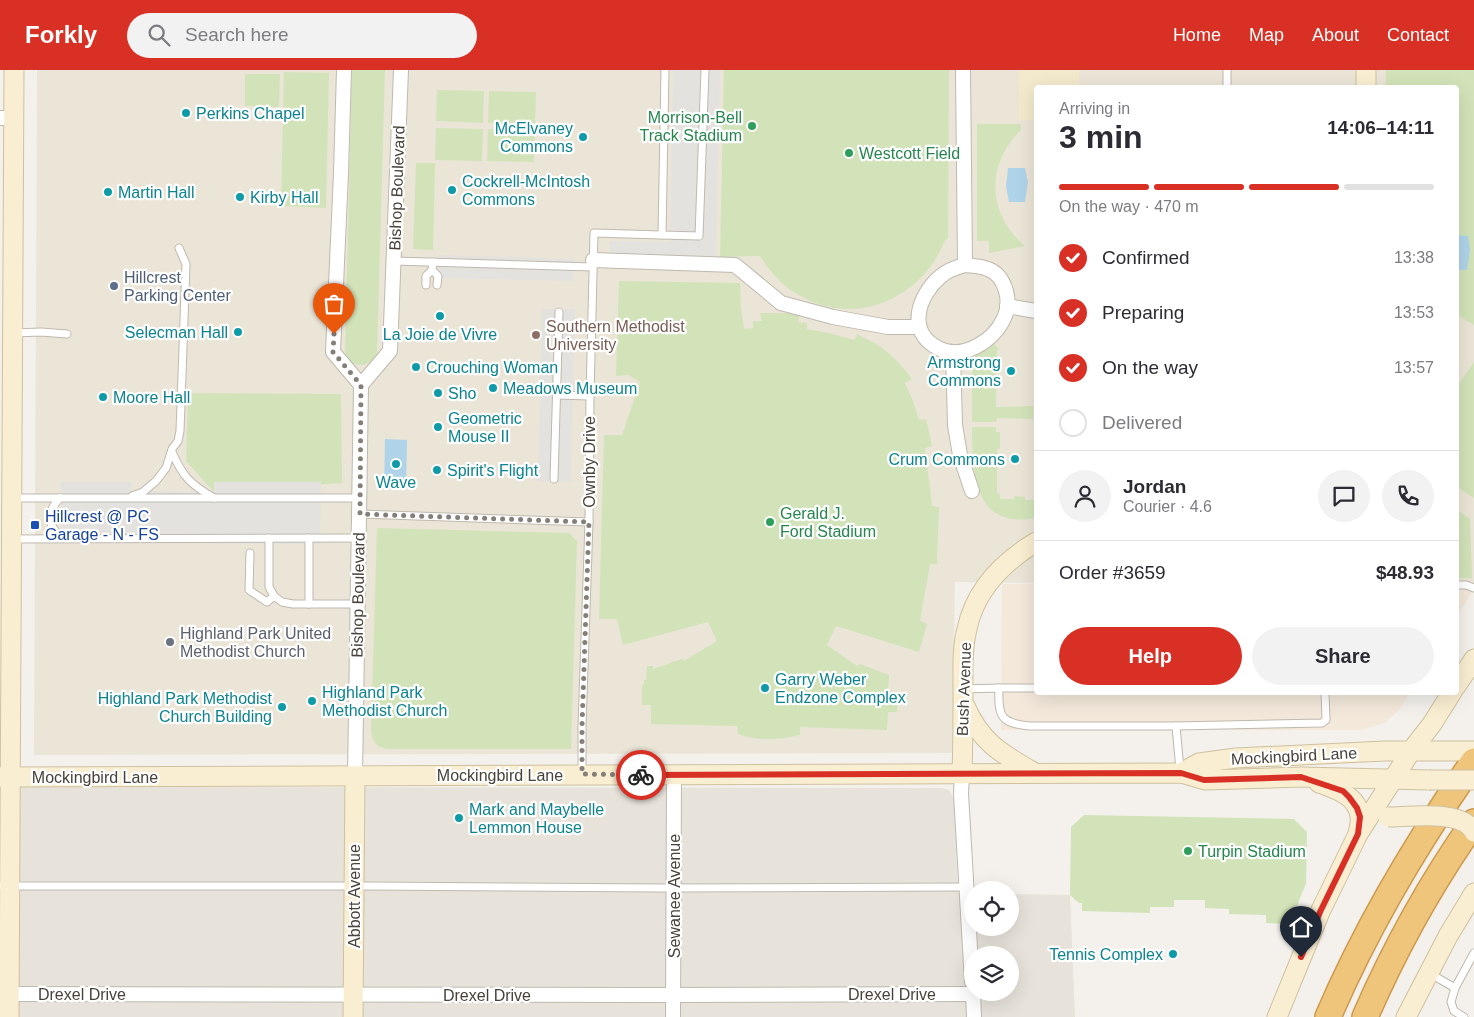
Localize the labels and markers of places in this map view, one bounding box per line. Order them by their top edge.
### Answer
place label: Perkins Chapel [196,105,305,122]
marker: Perkins Chapel [180,107,192,119]
place label: Morrison-Bell Track Stadium [639,109,742,144]
place label: McElvaney Commons [495,120,573,155]
marker: Morrison-Bell Track Stadium [746,120,758,132]
marker: McElvaney Commons [577,131,589,143]
place label: Westcott Field [859,145,960,162]
marker: Westcott Field [843,147,855,159]
place label: Cockrell-McIntosh Commons [462,173,590,208]
place label: Martin Hall [118,184,194,201]
marker: Cockrell-McIntosh Commons [446,184,458,196]
marker: Martin Hall [102,186,114,198]
place label: Kirby Hall [250,189,318,206]
marker: Kirby Hall [234,191,246,203]
place label: Hillcrest Parking Center [124,269,231,304]
marker: Hillcrest Parking Center [108,280,120,292]
pin [313,283,355,334]
marker: La Joie de Vivre [434,310,446,322]
place label: Southern Methodist University [546,318,685,353]
place label: Selecman Hall [125,324,228,341]
marker: Selecman Hall [232,326,244,338]
place label: La Joie de Vivre [383,326,497,343]
marker: Southern Methodist University [530,329,542,341]
place label: Armstrong Commons [927,354,1001,389]
place label: Crouching Woman [426,359,558,376]
marker: Crouching Woman [410,361,422,373]
marker: Armstrong Commons [1005,365,1017,377]
place label: Meadows Museum [503,380,637,397]
marker: Meadows Museum [487,382,499,394]
place label: Sho [448,385,477,402]
marker: Sho [432,387,444,399]
place label: Moore Hall [113,389,190,406]
marker: Moore Hall [97,391,109,403]
place label: Geometric Mouse II [448,410,522,445]
marker: Geometric Mouse II [432,421,444,433]
place label: Crum Commons [889,451,1005,468]
marker: Crum Commons [1009,453,1021,465]
marker: Wave [390,458,402,470]
place label: Spirit's Flight [447,462,539,479]
marker: Spirit's Flight [431,464,443,476]
place label: Wave [376,474,416,491]
place label: Gerald J. Ford Stadium [780,505,876,540]
place label: Hillcrest @ PC Garage - N - FS [45,508,159,543]
marker: Gerald J. Ford Stadium [764,516,776,528]
marker: Hillcrest @ PC Garage - N - FS [29,519,41,531]
place label: Highland Park United Methodist Church [180,625,331,660]
marker: Highland Park United Methodist Church [164,636,176,648]
place label: Garry Weber Endzone Complex [775,671,906,706]
marker: Garry Weber Endzone Complex [759,682,771,694]
place label: Highland Park Methodist Church [322,684,447,719]
place label: Highland Park Methodist Church Building [98,690,273,725]
marker: Highland Park Methodist Church [306,695,318,707]
marker: Highland Park Methodist Church Building [276,701,288,713]
place label: Mark and Maybelle Lemmon House [469,801,604,836]
marker: Mark and Maybelle Lemmon House [453,812,465,824]
place label: Turpin Stadium [1198,843,1306,860]
marker: Turpin Stadium [1182,845,1194,857]
pin [1280,906,1322,957]
place label: Tennis Complex [1049,946,1163,963]
marker: Tennis Complex [1167,948,1179,960]

